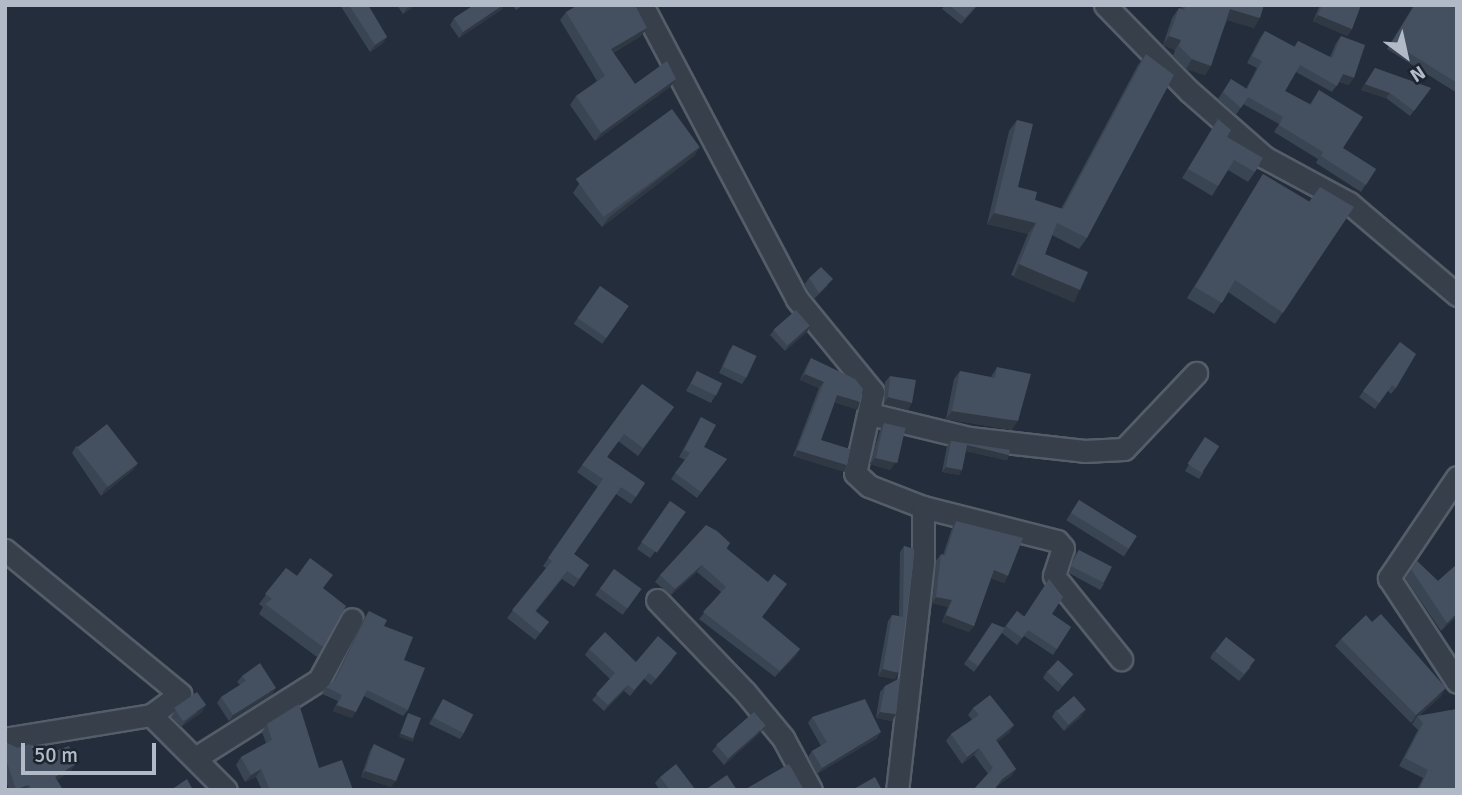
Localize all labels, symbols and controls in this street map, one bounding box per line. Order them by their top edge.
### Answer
north arrow [1371,21,1441,91]
text: N [1405,60,1430,87]
scale bar [24,728,159,772]
text: 50 m [34,742,78,768]

